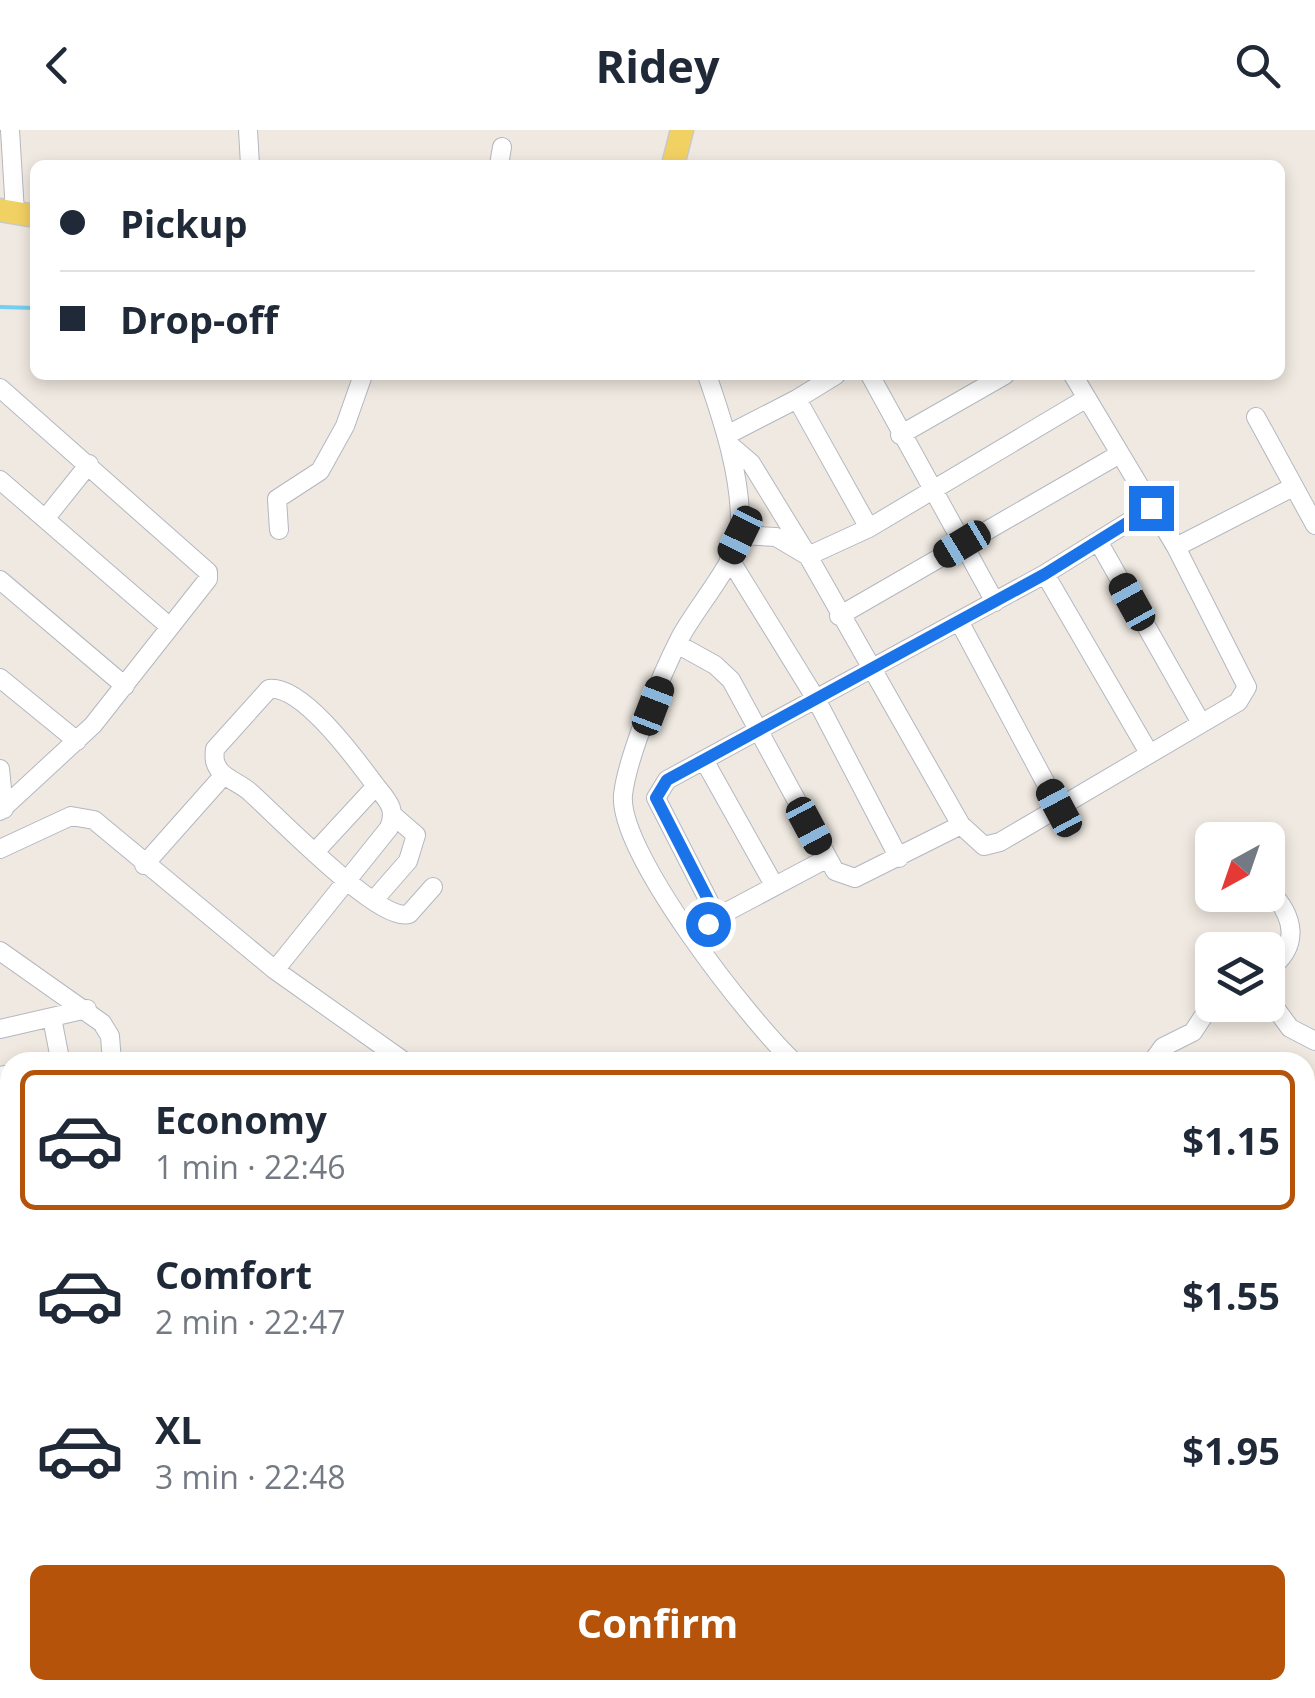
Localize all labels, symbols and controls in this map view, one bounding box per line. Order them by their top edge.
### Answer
text: Ridey [595,35,720,96]
icon: back [30,38,85,93]
icon: search [1230,38,1285,93]
text: Pickup [120,197,248,249]
text: Drop-off [120,293,278,345]
route end [1129,486,1174,531]
car [713,501,767,569]
car [929,516,995,572]
car [1104,568,1160,636]
car [628,673,678,739]
car [1032,774,1086,842]
car [782,792,836,860]
north arrow [1195,822,1285,912]
map controls [1195,822,1285,1022]
route start [686,902,731,947]
button: layers [1195,932,1285,1022]
text: Economy [155,1093,327,1145]
icon: car [35,1095,125,1185]
text: $1.15 [1182,1114,1280,1166]
text: 1 min · 22:46 [155,1145,346,1188]
text: Comfort [155,1248,312,1300]
icon: car [35,1250,125,1340]
text: $1.55 [1182,1269,1280,1321]
text: 2 min · 22:47 [155,1300,346,1343]
text: XL [155,1403,202,1455]
icon: car [35,1405,125,1495]
text: $1.95 [1182,1424,1280,1476]
text: 3 min · 22:48 [155,1455,346,1498]
button: Confirm [30,1565,1285,1680]

